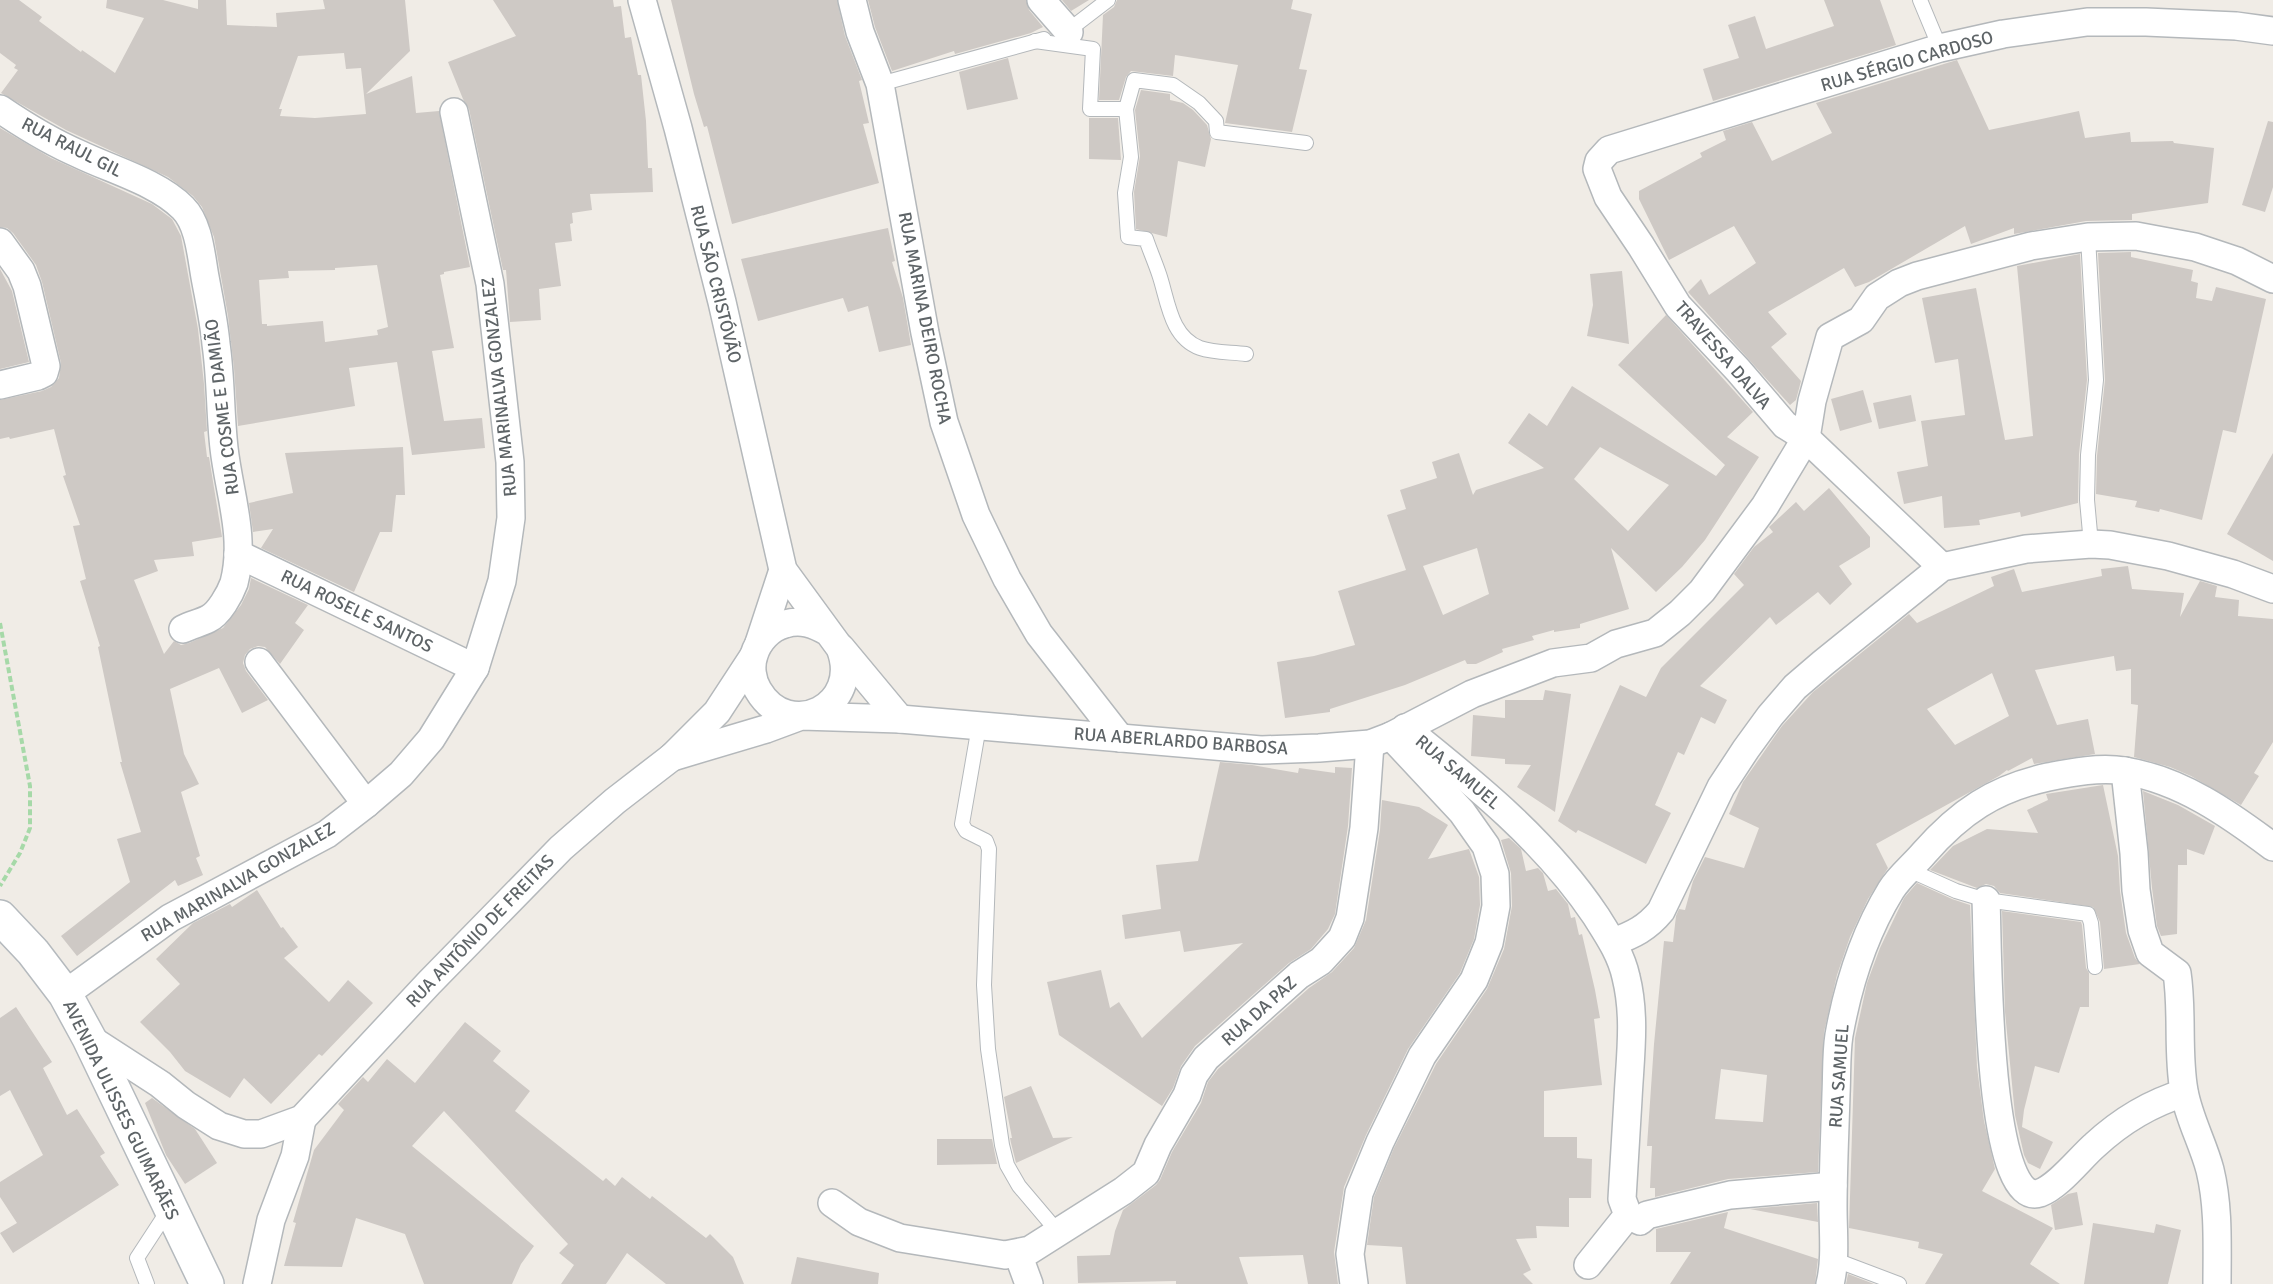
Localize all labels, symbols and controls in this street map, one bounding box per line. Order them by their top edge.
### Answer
street label: RUA SÉRGIO CARDOSO [1818,26,1996,96]
street label: RUA RAUL GIL [18,112,126,182]
street label: RUA SÃO CRISTÓVÃO [686,203,746,365]
street label: RUA MARINA DEIRO ROCHA [894,210,956,426]
street label: RUA MARINALVA GONZALEZ [477,276,521,498]
street label: TRAVESSA DALVA [1670,297,1776,413]
street label: RUA COSME E DAMIÃO [200,318,244,496]
street label: RUA ROSELE SANTOS [277,565,437,657]
street label: RUA ABERLARDO BARBOSA [1073,723,1289,759]
street label: RUA SAMUEL [1411,730,1505,814]
street label: RUA MARINALVA GONZALEZ [137,817,339,947]
street label: RUA ANTÔNIO DE FREITAS [401,850,559,1012]
street label: RUA DA PAZ [1217,971,1301,1051]
street label: AVENIDA ULISSES GUIMARÃES [58,997,184,1223]
street label: RUA SAMUEL [1824,1023,1854,1129]

